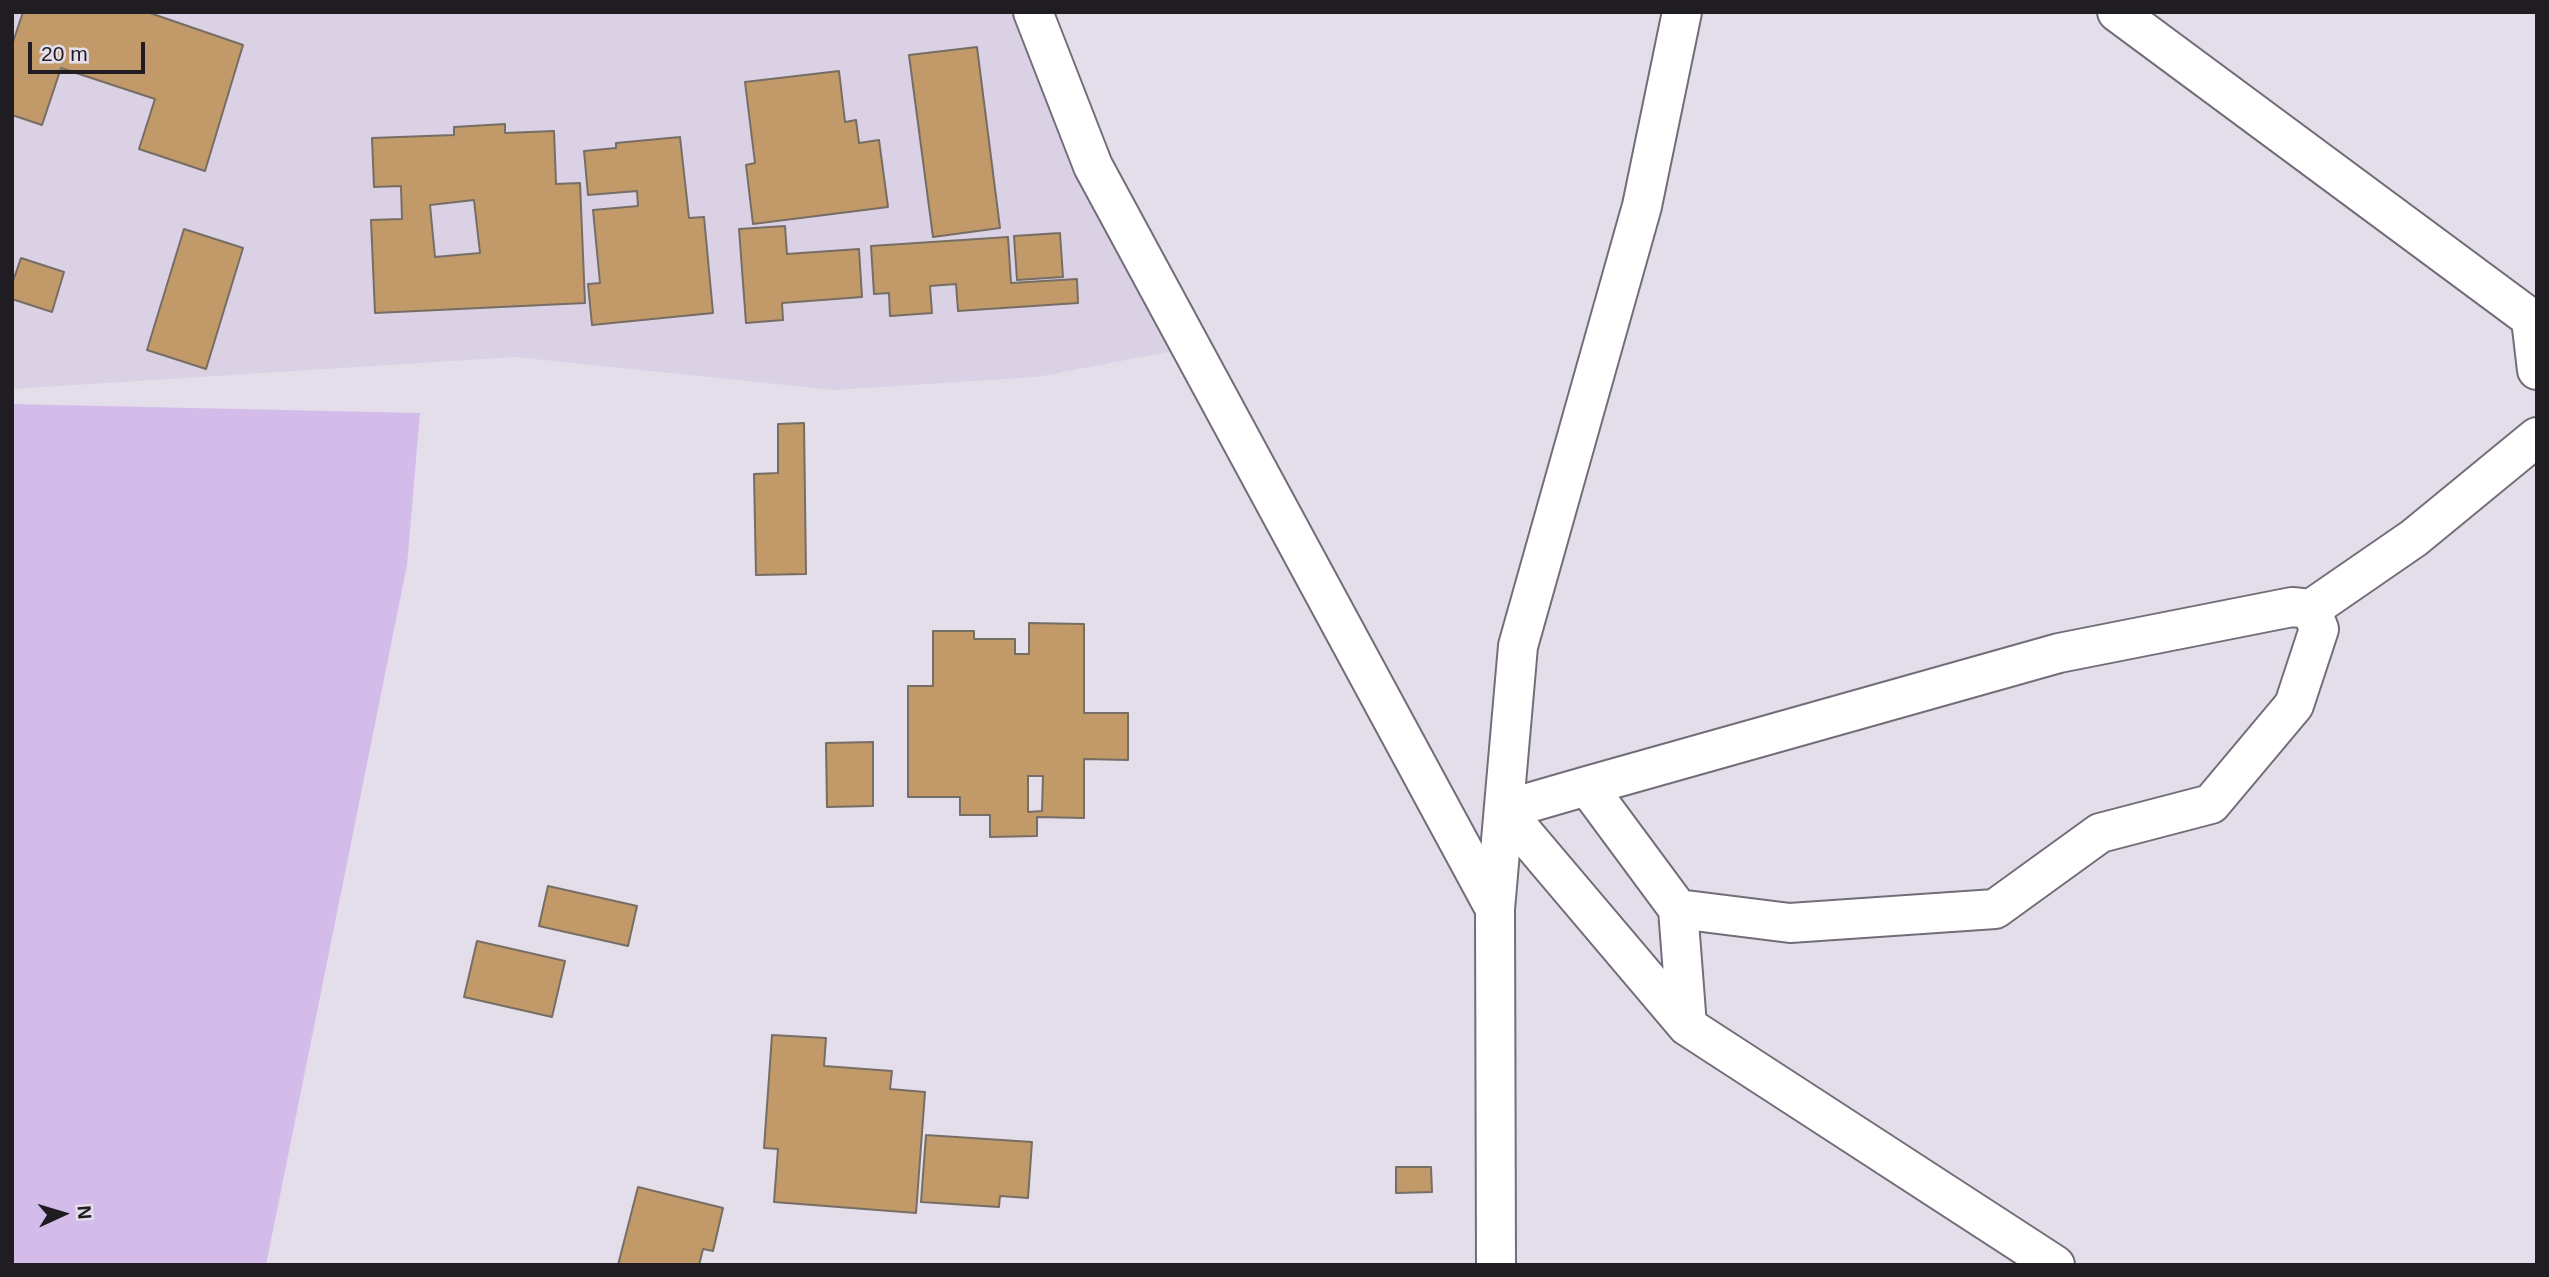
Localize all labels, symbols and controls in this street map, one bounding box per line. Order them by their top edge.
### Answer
scale bar [32,28,149,72]
text: 20 m [41,42,88,65]
north arrow [28,1179,98,1249]
text: N [73,1205,95,1220]

